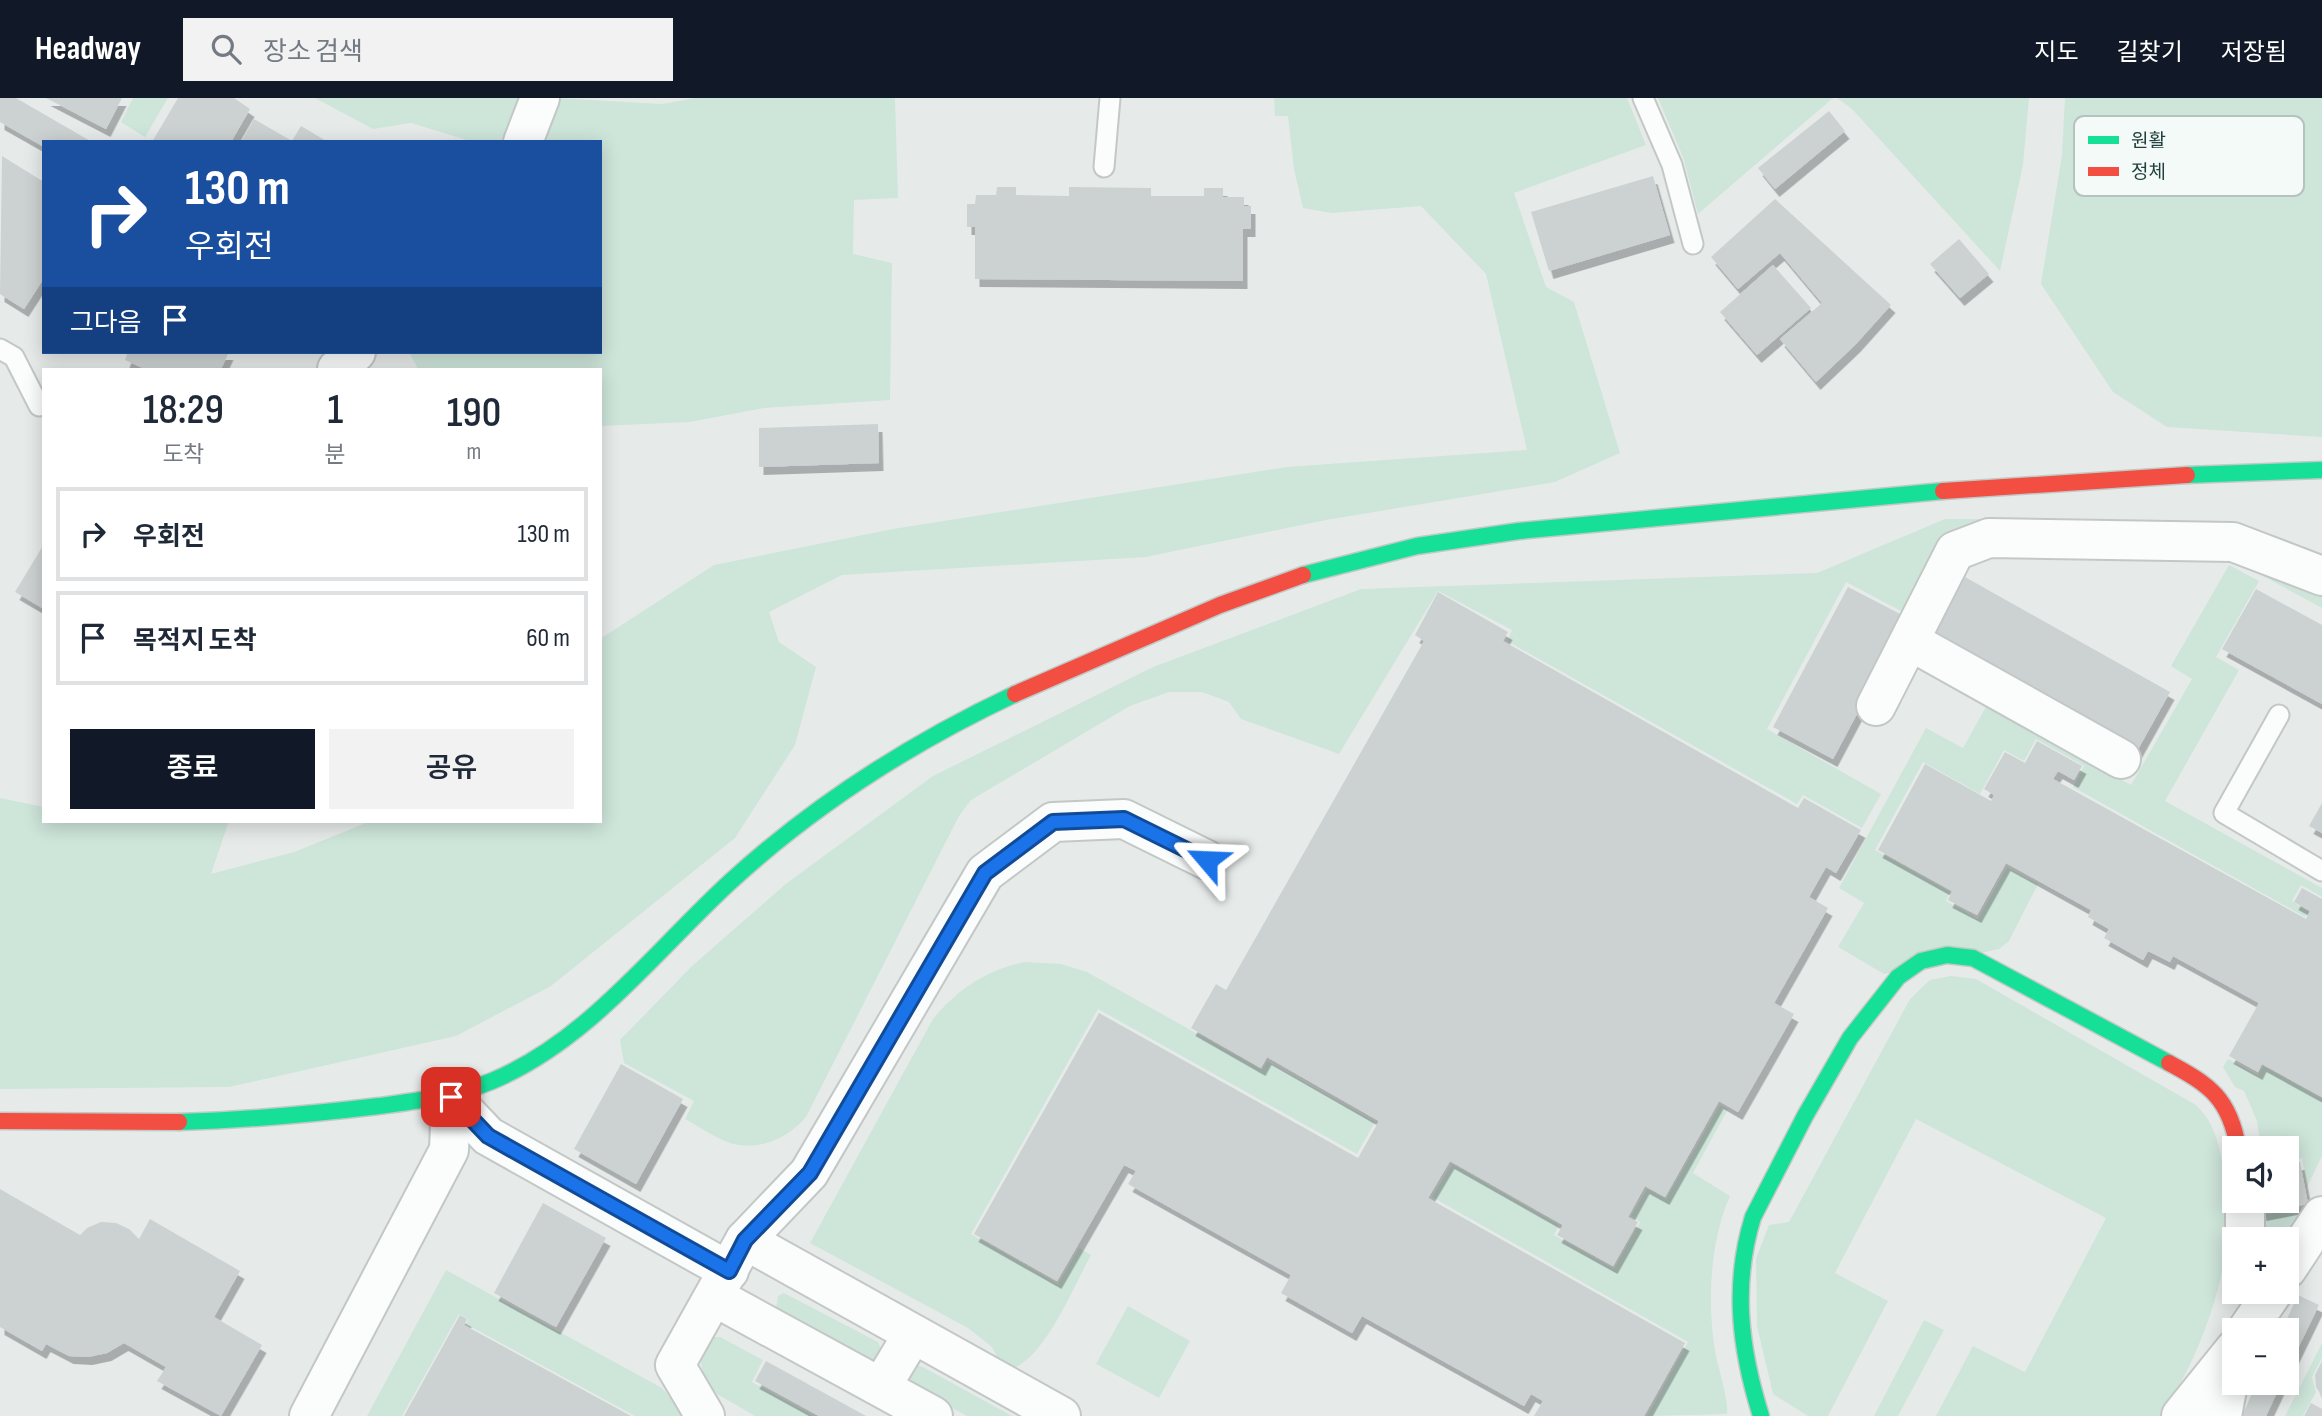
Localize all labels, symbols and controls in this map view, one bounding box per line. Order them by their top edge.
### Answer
search box [183,18,673,81]
text: Headway [35,29,141,69]
icon: search [207,30,245,68]
text: 장소 검색 [263,37,363,68]
text: 지도 [2034,38,2079,67]
text: 길찾기 [2117,38,2183,67]
text: 저장됨 [2221,38,2287,67]
legend [2074,116,2304,196]
text: 원활 [2131,130,2166,153]
text: 130 m [185,160,290,219]
text: 정체 [2131,161,2166,184]
icon: right [70,168,161,259]
text: 우회전 [185,228,273,267]
icon: arrive [156,301,194,339]
text: 그다음 [70,308,142,339]
text: 18:29 [143,385,224,436]
text: 1 [327,385,343,436]
text: 190 [447,388,501,439]
text: m [467,438,481,466]
text: 도착 [162,441,204,469]
text: 분 [325,441,346,469]
icon: right [74,515,112,553]
text: 130 m [518,519,570,550]
text: 우회전 [133,522,205,553]
icon: arrive [74,619,112,657]
text: 60 m [526,623,570,654]
text: 목적지 도착 [133,626,257,657]
button: 종료 [70,729,315,809]
button: 공유 [329,729,574,809]
position arrow [1170,823,1244,897]
pin [421,1067,481,1127]
icon: arrive [432,1078,470,1116]
map controls [2222,1136,2299,1395]
button: sound [2222,1136,2299,1213]
button: + [2222,1227,2299,1304]
button: − [2222,1318,2299,1395]

